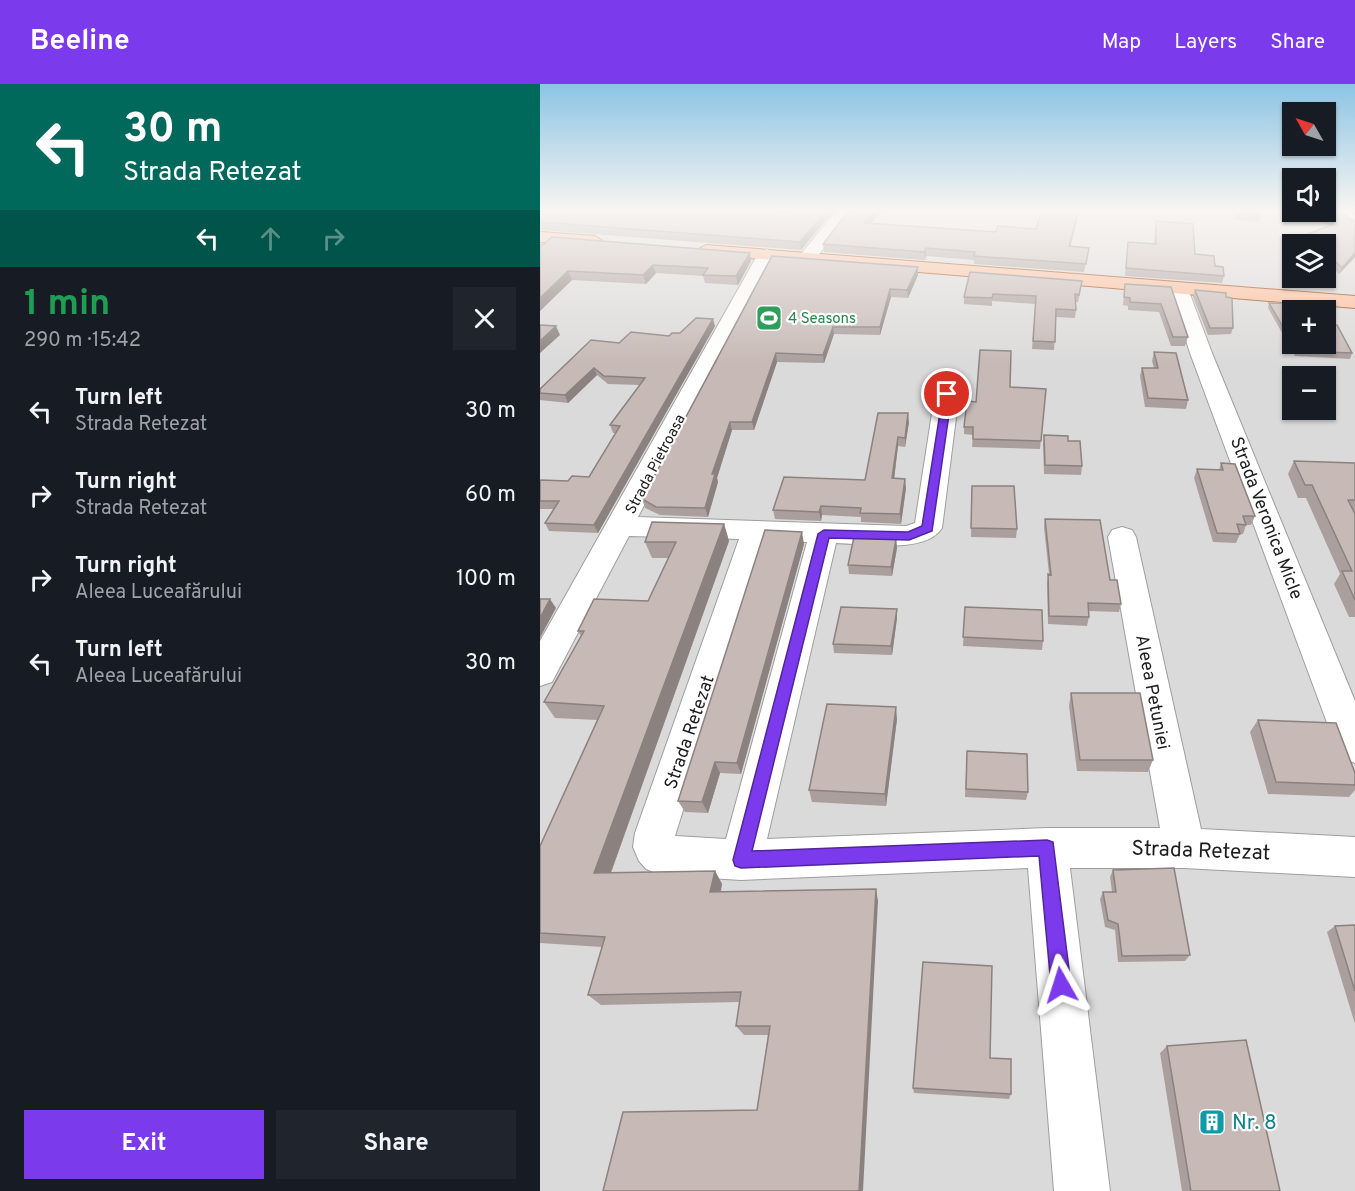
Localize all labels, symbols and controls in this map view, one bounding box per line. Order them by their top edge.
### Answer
text: Beeline [30,24,130,60]
text: Map [1102,29,1141,56]
text: Layers [1174,29,1237,56]
text: Share [1270,29,1325,56]
north arrow [1282,102,1336,156]
map controls [1282,102,1336,420]
text: 30 m [123,104,222,157]
icon: left [24,108,102,186]
text: Strada Retezat [123,156,302,190]
button: sound [1282,168,1336,222]
icon: left [191,222,224,255]
icon: ahead [254,222,287,255]
icon: right [317,222,350,255]
button: layers [1282,234,1336,288]
text: 1 min [24,282,110,328]
button: close [453,287,516,350]
button: + [1282,300,1336,354]
sports icon: 4 Seasons [754,303,784,333]
place label: 4 Seasons [788,310,856,329]
text: 290 m · 15:42 [24,328,141,354]
button: − [1282,366,1336,420]
pin [921,368,972,419]
icon: arrive [930,377,963,410]
text: Turn left [75,385,163,412]
icon: left [24,395,57,428]
text: 30 m [465,398,516,425]
text: Strada Retezat [75,412,207,438]
street label: Strada Pietroasa [622,412,691,518]
street label: Strada Veronica Micle [1224,434,1307,603]
text: Turn right [75,469,177,496]
icon: right [24,479,57,512]
text: 60 m [465,482,516,509]
text: Strada Retezat [75,496,207,522]
text: Turn right [75,553,177,580]
icon: right [24,563,57,596]
text: 100 m [456,566,516,593]
text: Aleea Luceafărului [75,580,242,606]
street label: Aleea Petuniei [1129,633,1174,752]
text: Turn left [75,637,163,664]
icon: left [24,647,57,680]
text: 30 m [465,650,516,677]
text: Aleea Luceafărului [75,664,242,690]
street label: Strada Retezat [660,672,721,793]
street label: Strada Retezat [1131,836,1271,867]
position arrow [1029,953,1093,1017]
building icon: Nr. 8 [1197,1107,1227,1137]
button: Exit [24,1110,264,1179]
button: Share [276,1110,516,1179]
place label: Nr. 8 [1232,1110,1277,1137]

